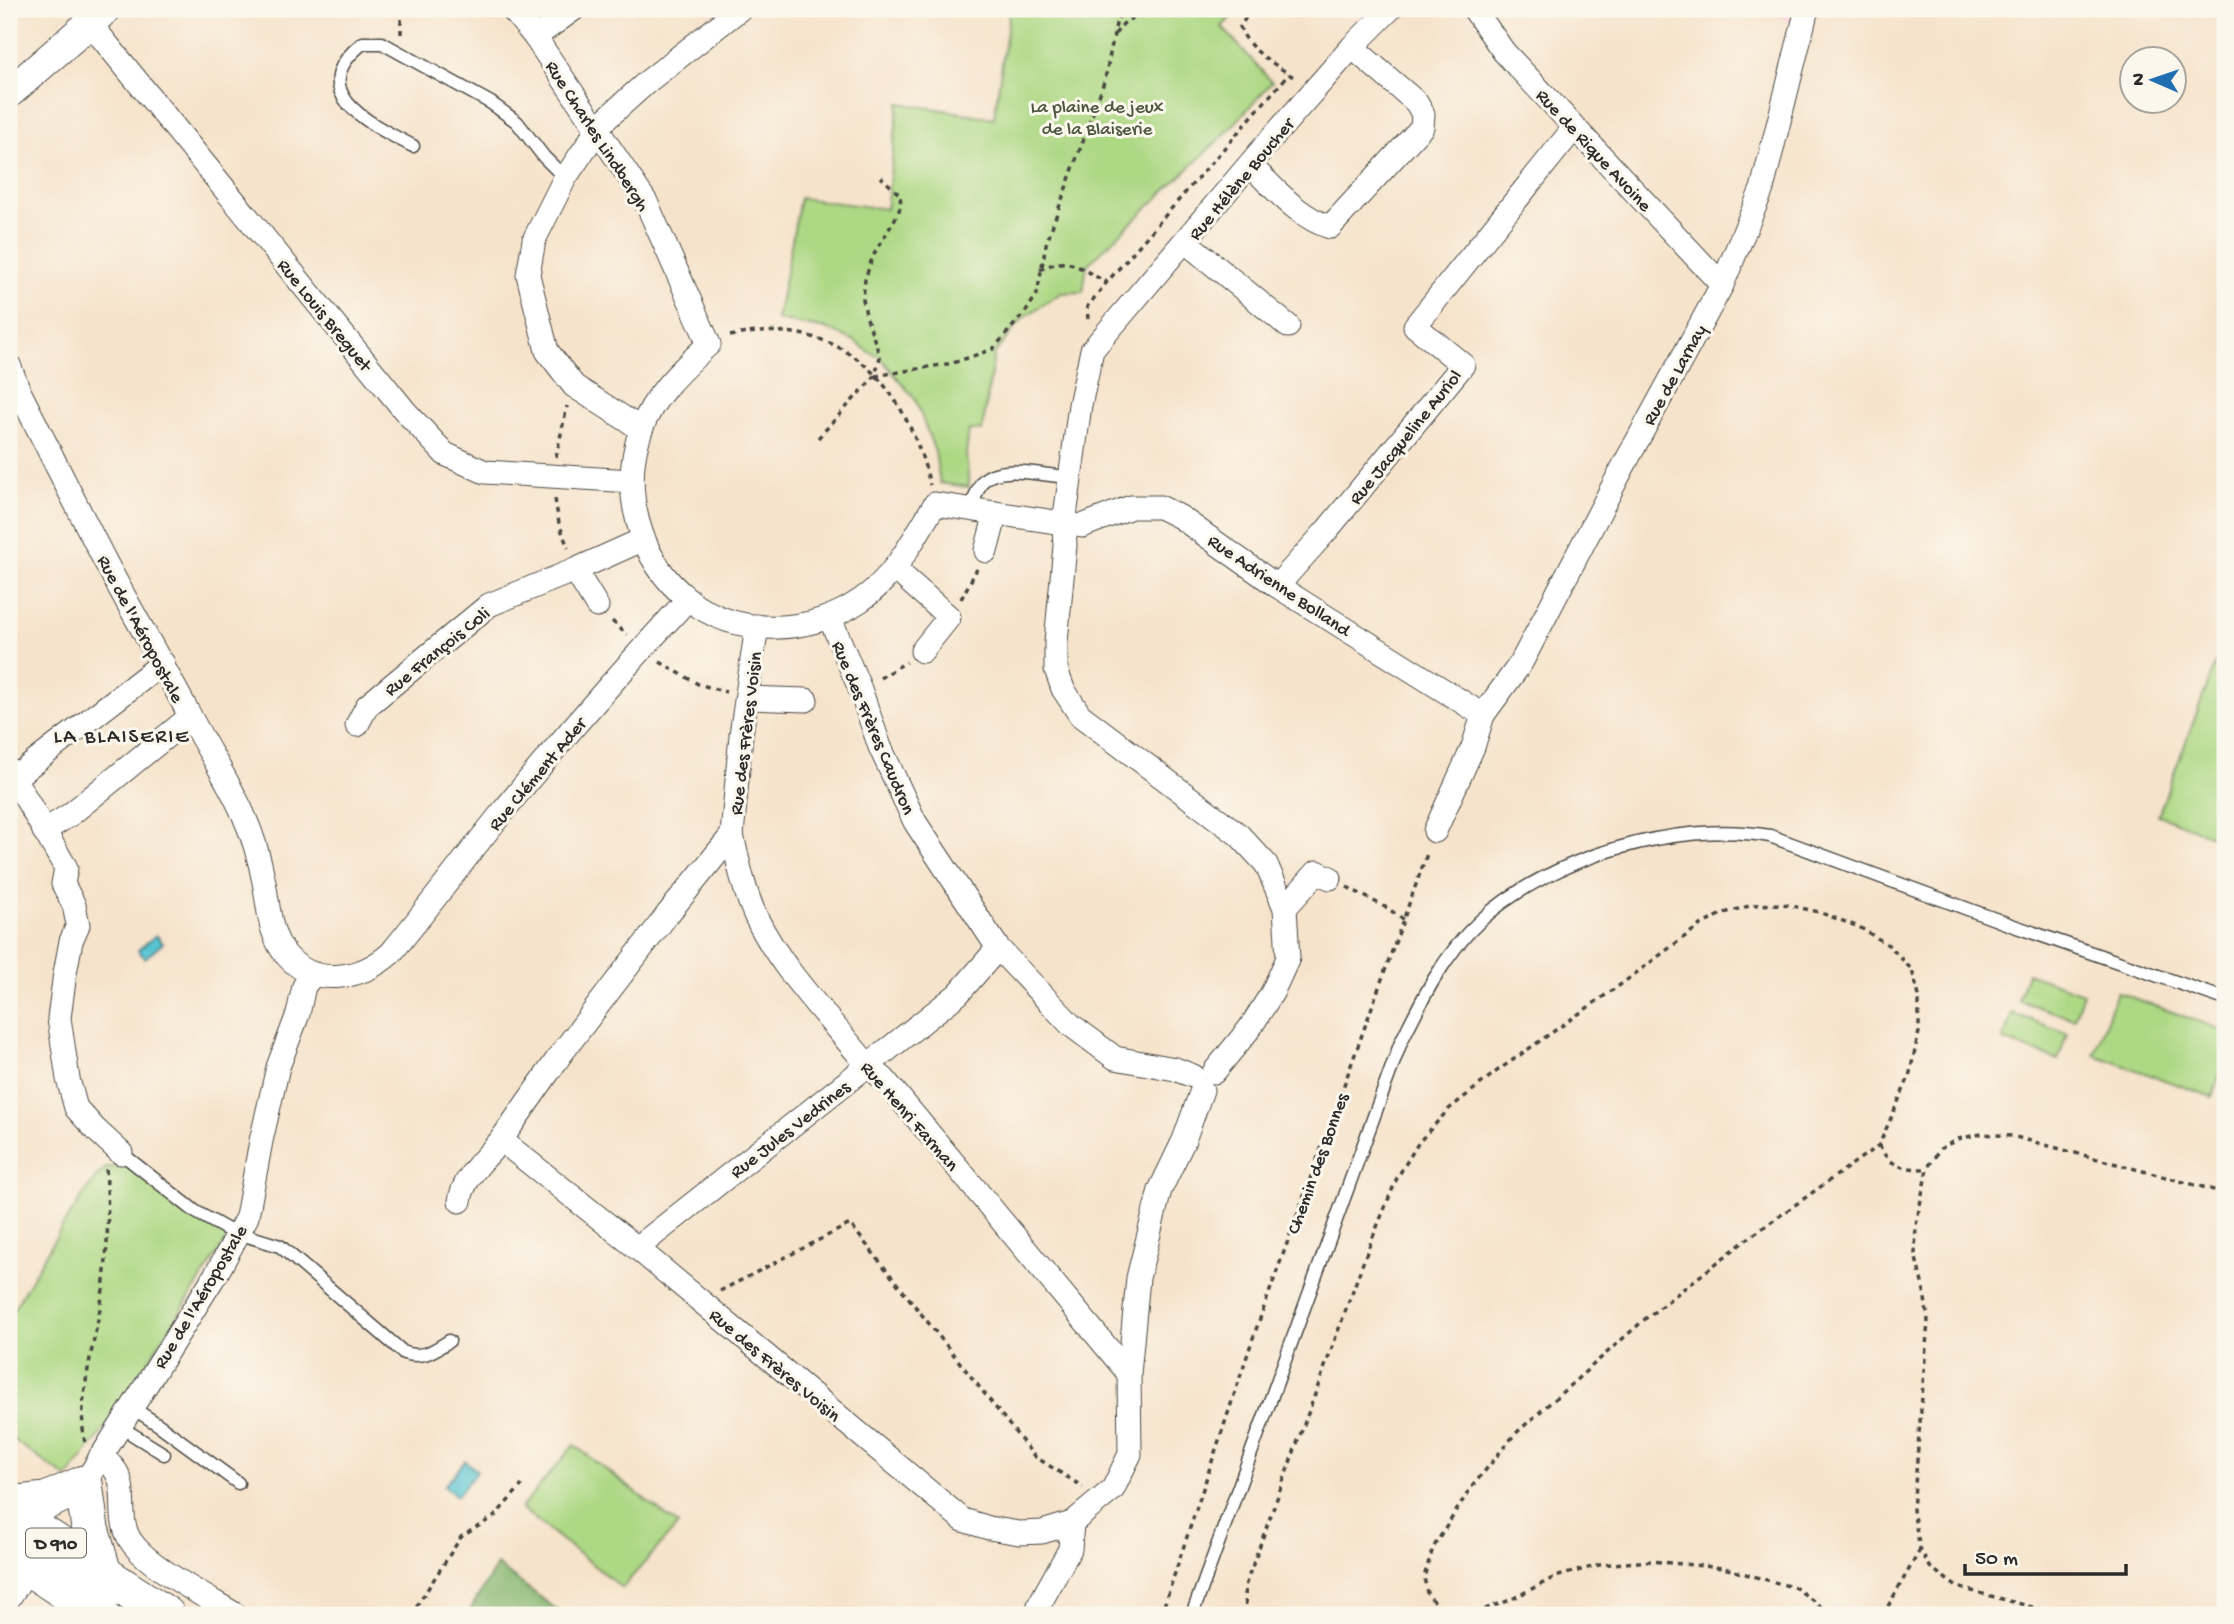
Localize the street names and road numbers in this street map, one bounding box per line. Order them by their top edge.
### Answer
street label: Rue Charles Lindbergh [539,57,653,217]
street label: Rue de Rique Avoine [1530,85,1655,218]
street label: Rue Hélène Boucher [1185,113,1302,246]
street label: Rue Louis Breguet [271,255,377,379]
street label: Rue de Larnay [1639,321,1714,430]
street label: Rue Jacqueline Auriol [1345,366,1468,510]
street label: Rue Adrienne Bolland [1202,531,1355,644]
street label: Rue de l'Aéropostale [90,552,188,707]
street label: Rue François Coli [381,603,496,702]
street label: Rue des Frères Caudron [825,638,919,819]
street label: Rue des Frères Voisin [726,650,769,817]
street label: Rue Clément Ader [485,712,594,837]
street label: Rue Henri Farman [854,1058,962,1177]
street label: Rue Jules Vedrines [727,1076,856,1185]
street label: Chemin des Bonnes [1283,1090,1356,1238]
street label: Rue de l'Aéropostale [150,1222,254,1374]
street label: Rue des Frères Voisin [703,1305,844,1428]
road number: D 910 [26,1528,86,1558]

